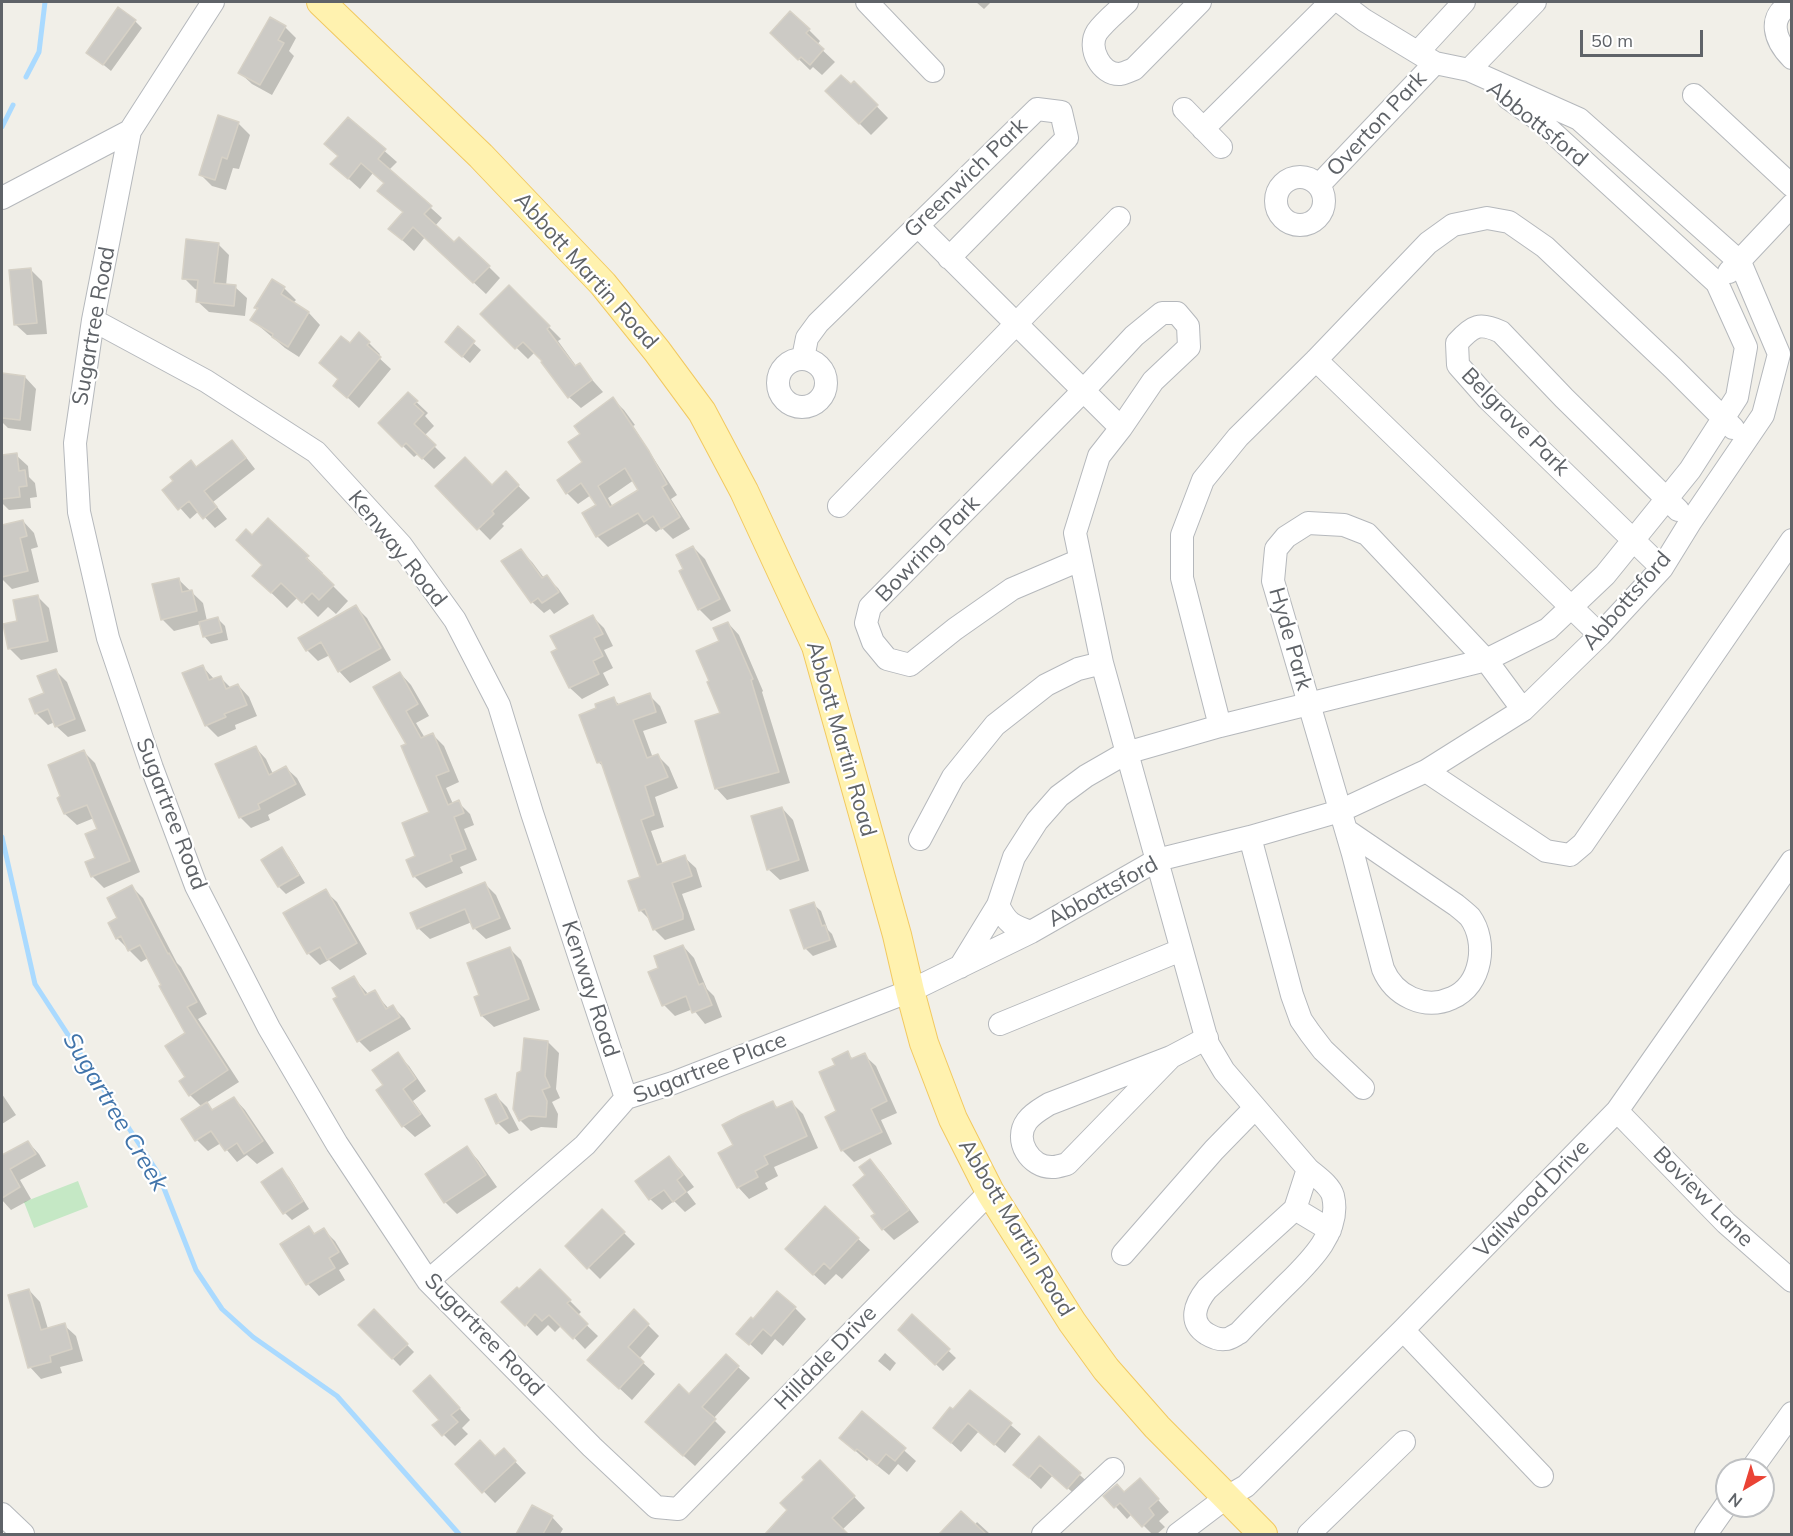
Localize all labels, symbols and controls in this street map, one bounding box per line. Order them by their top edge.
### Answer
scale bar [1583,18,1706,56]
text: 50 m [1591,29,1633,52]
street label: Overton Park [1322,66,1432,182]
street label: Abbottsford [1481,75,1593,173]
street label: Greenwich Park [899,113,1033,243]
street label: Abbott Martin Road [509,187,663,355]
street label: Sugartree Road [67,245,121,407]
street label: Belgrave Park [1455,362,1575,482]
street label: Kenway Road [342,486,452,612]
street label: Bowring Park [871,490,985,608]
street label: Abbottsford [1577,546,1677,656]
street label: Hyde Park [1263,585,1317,693]
street label: Abbott Martin Road [800,638,882,840]
street label: Sugartree Road [130,734,212,894]
street label: Abbottsford [1043,851,1163,933]
street label: Kenway Road [556,917,624,1061]
street label: Sugartree Place [630,1027,790,1109]
water label: Sugartree Creek [56,1028,174,1196]
street label: Vailwood Drive [1469,1134,1595,1264]
street label: Abbott Martin Road [953,1135,1079,1321]
street label: Boview Lane [1647,1141,1759,1253]
street label: Sugartree Road [419,1268,549,1402]
street label: Hilldale Drive [770,1300,882,1416]
north arrow [1715,1458,1775,1518]
text: N [1724,1489,1746,1512]

